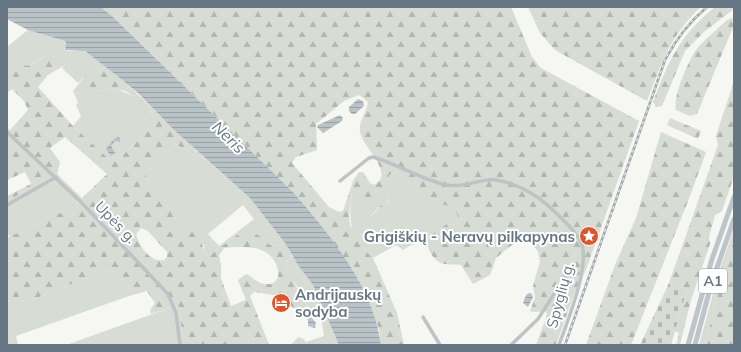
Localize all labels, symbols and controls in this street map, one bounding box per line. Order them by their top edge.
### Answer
water label: Neris [208,117,250,158]
street label: Upės g. [91,197,141,247]
place icon: Grigiškių - Neravų pilkapynas [578,225,600,247]
place label: Grigiškių - Neravų pilkapynas [364,227,575,246]
street label: Spyglių g. [542,260,578,330]
road number: A1 [699,269,727,293]
place label: Andrijauskų sodyba [295,285,381,321]
hotel icon: Andrijauskų sodyba [270,292,292,314]

